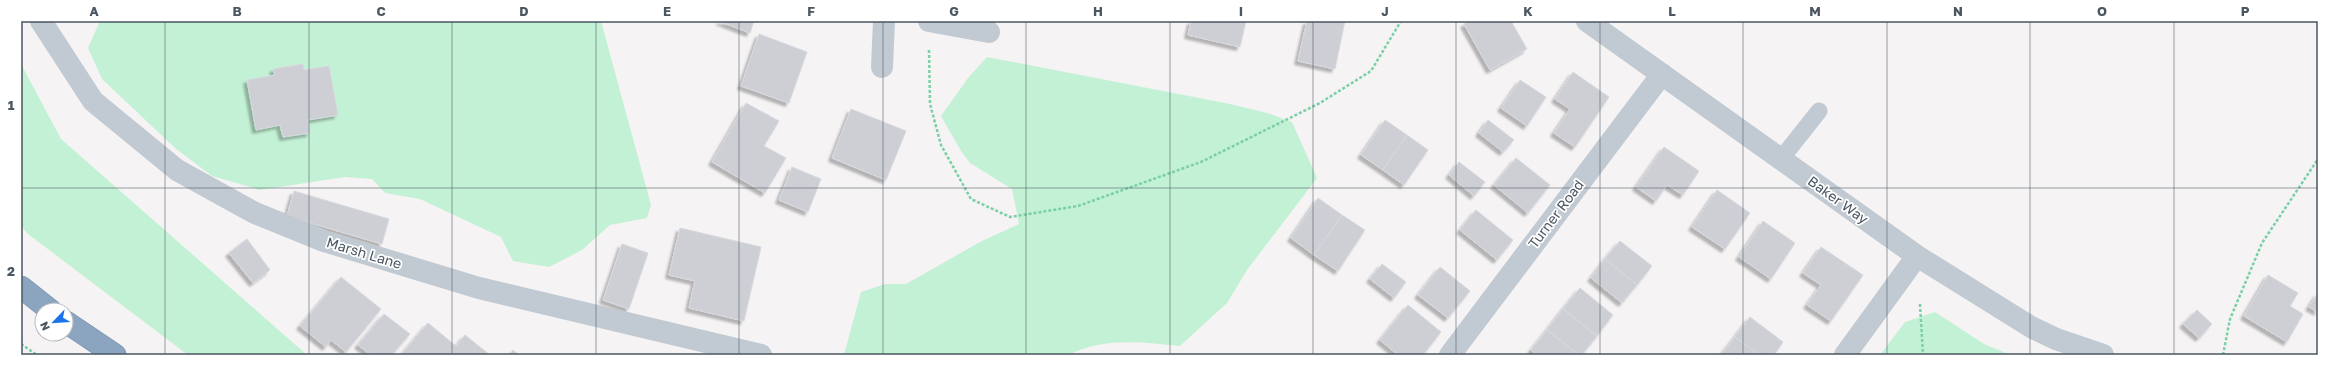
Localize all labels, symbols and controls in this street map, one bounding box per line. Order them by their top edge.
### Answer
text: A [89,3,99,19]
text: B [232,3,242,19]
text: C [376,3,386,19]
text: D [519,3,529,19]
text: E [663,3,671,19]
text: F [807,3,815,19]
text: G [949,3,959,19]
text: H [1093,3,1103,19]
text: I [1239,3,1243,19]
text: J [1381,3,1389,19]
text: K [1523,3,1533,19]
text: L [1668,3,1676,19]
text: M [1809,3,1821,19]
text: N [1953,3,1963,19]
text: O [2097,3,2107,19]
text: P [2241,3,2250,19]
text: 1 [8,97,15,113]
street label: Baker Way [1805,172,1872,227]
street label: Turner Road [1524,176,1587,251]
street label: Marsh Lane [325,233,404,272]
text: 2 [7,263,15,279]
north arrow [34,302,74,342]
text: N [37,320,52,333]

